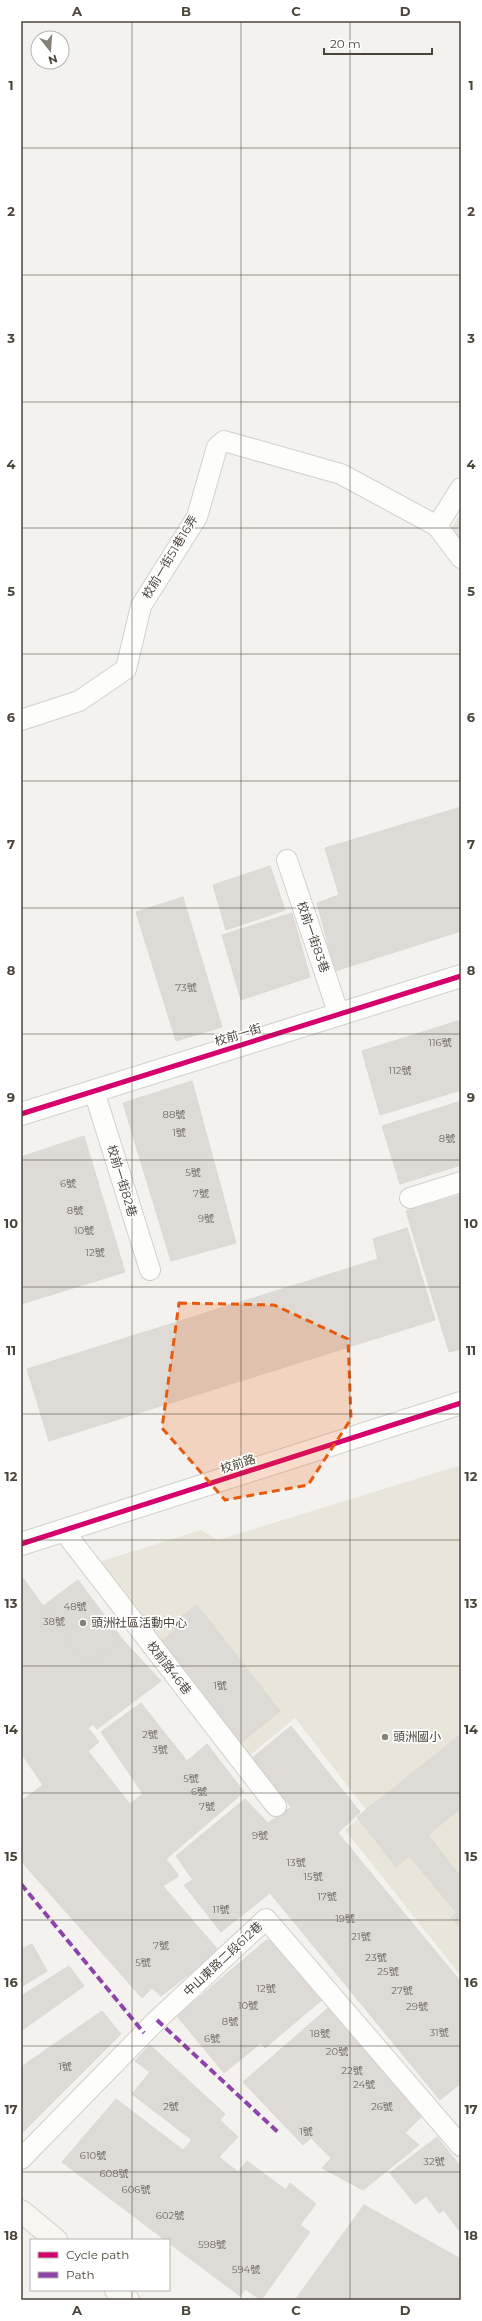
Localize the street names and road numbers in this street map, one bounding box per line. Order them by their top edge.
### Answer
street label: 校前一街51巷16弄 [139,512,200,601]
street label: 校前一街83巷 [294,899,333,974]
street label: 校前一街 [213,1020,263,1049]
street label: 校前一街82巷 [104,1143,141,1219]
street label: 校前路 [218,1451,257,1476]
street label: 校前路46巷 [144,1638,195,1697]
street label: 中山東路二段612巷 [180,1918,265,1999]

